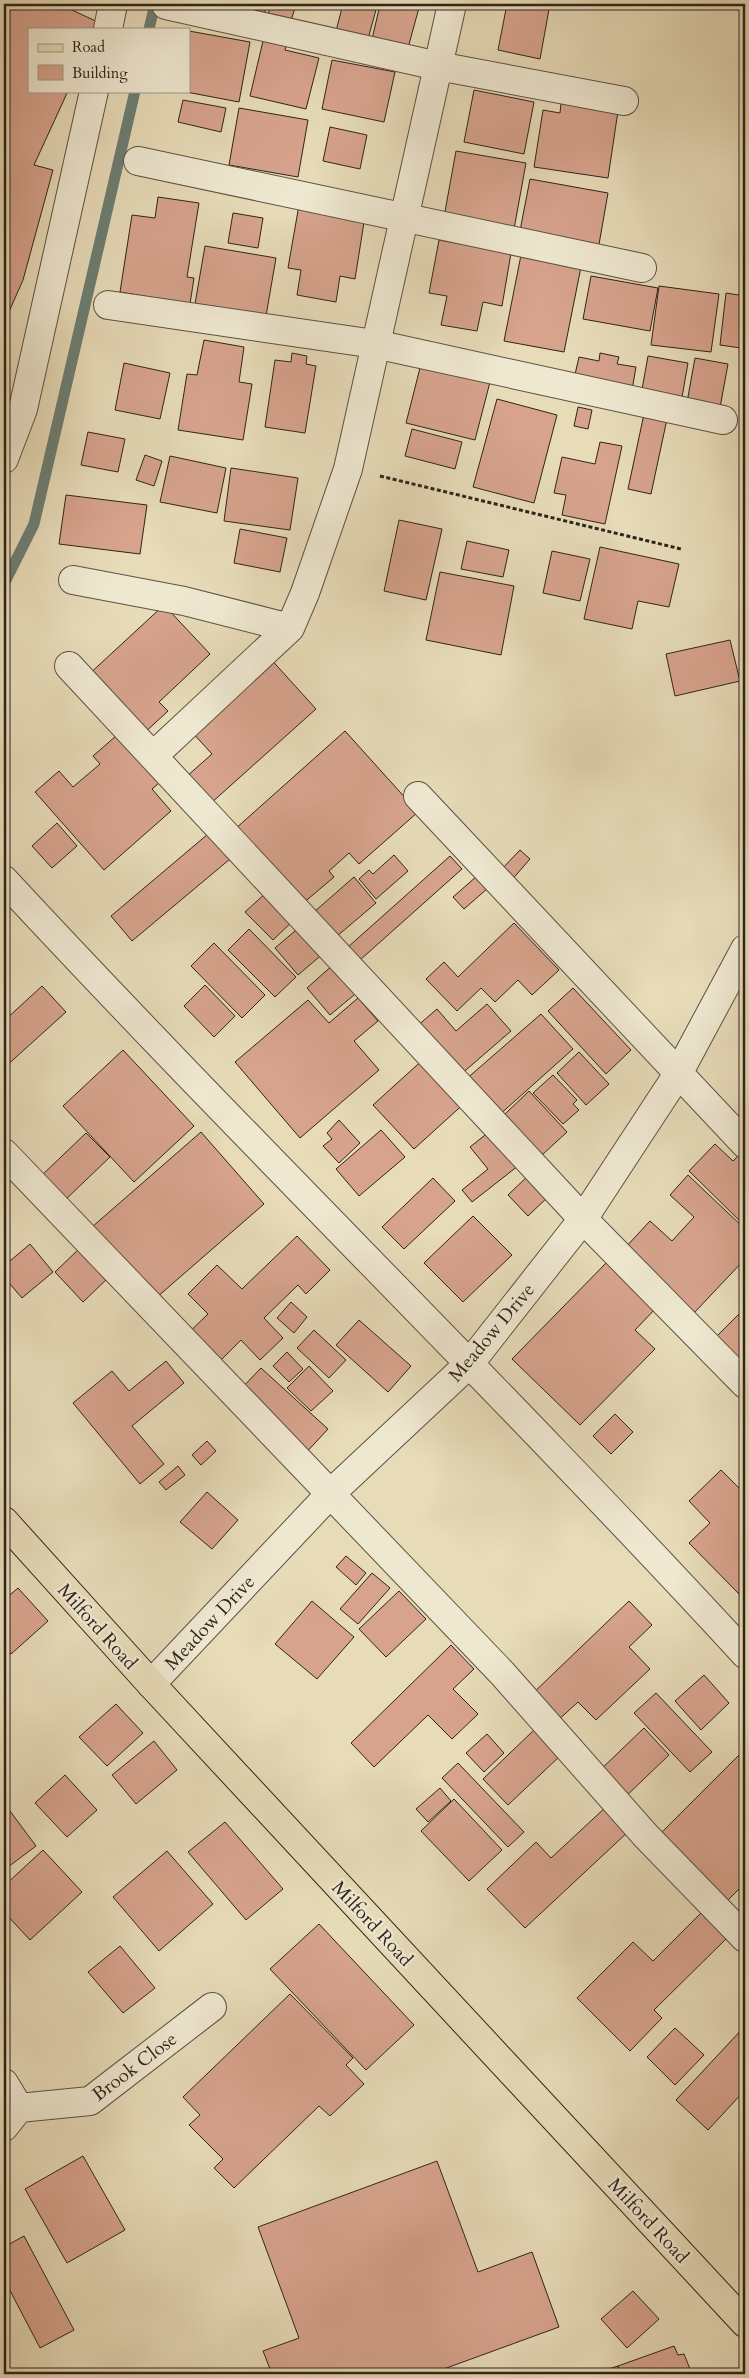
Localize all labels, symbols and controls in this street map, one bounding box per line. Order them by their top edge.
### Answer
legend [28,28,190,92]
text: Road [72,37,105,57]
text: Building [72,63,128,83]
street label: Meadow Drive [443,1278,541,1388]
street label: Meadow Drive [159,1569,261,1676]
street label: Milford Road [51,1578,143,1676]
street label: Milford Road [326,1875,419,1972]
street label: Brook Close [87,2026,182,2107]
street label: Milford Road [602,2172,695,2269]

